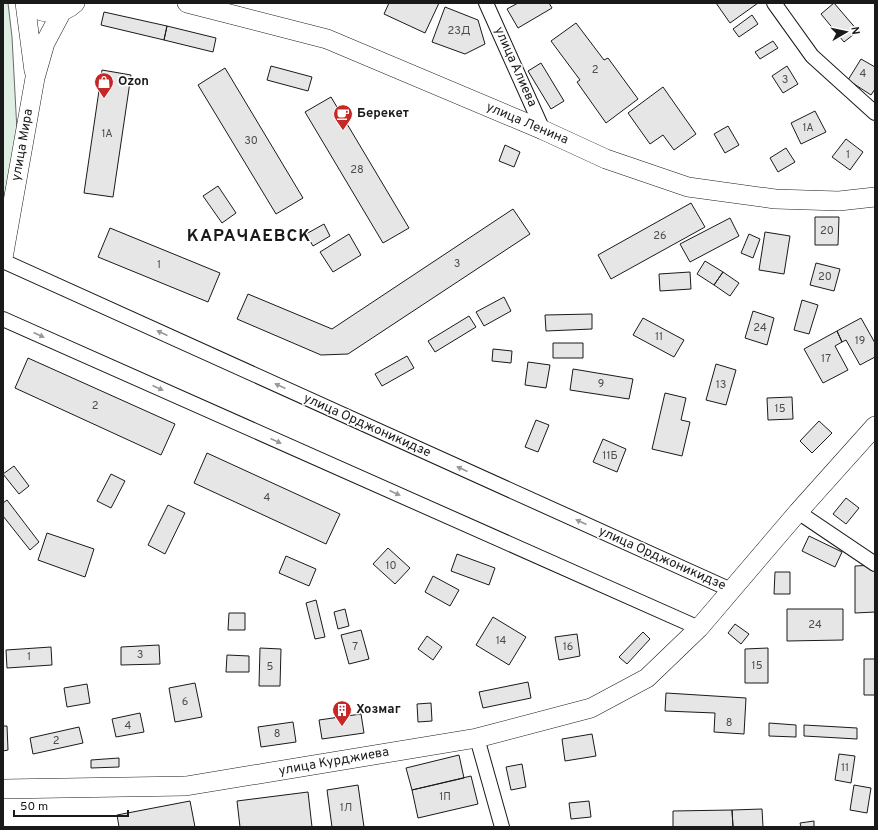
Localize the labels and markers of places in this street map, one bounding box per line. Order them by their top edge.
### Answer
shop icon: Ozon [93,71,115,99]
place label: Ozon [118,74,149,90]
cafe icon: Берекет [332,103,354,131]
place label: Берекет [357,106,409,122]
building icon: Хозмаг [331,699,353,727]
place label: Хозмаг [356,702,401,718]

